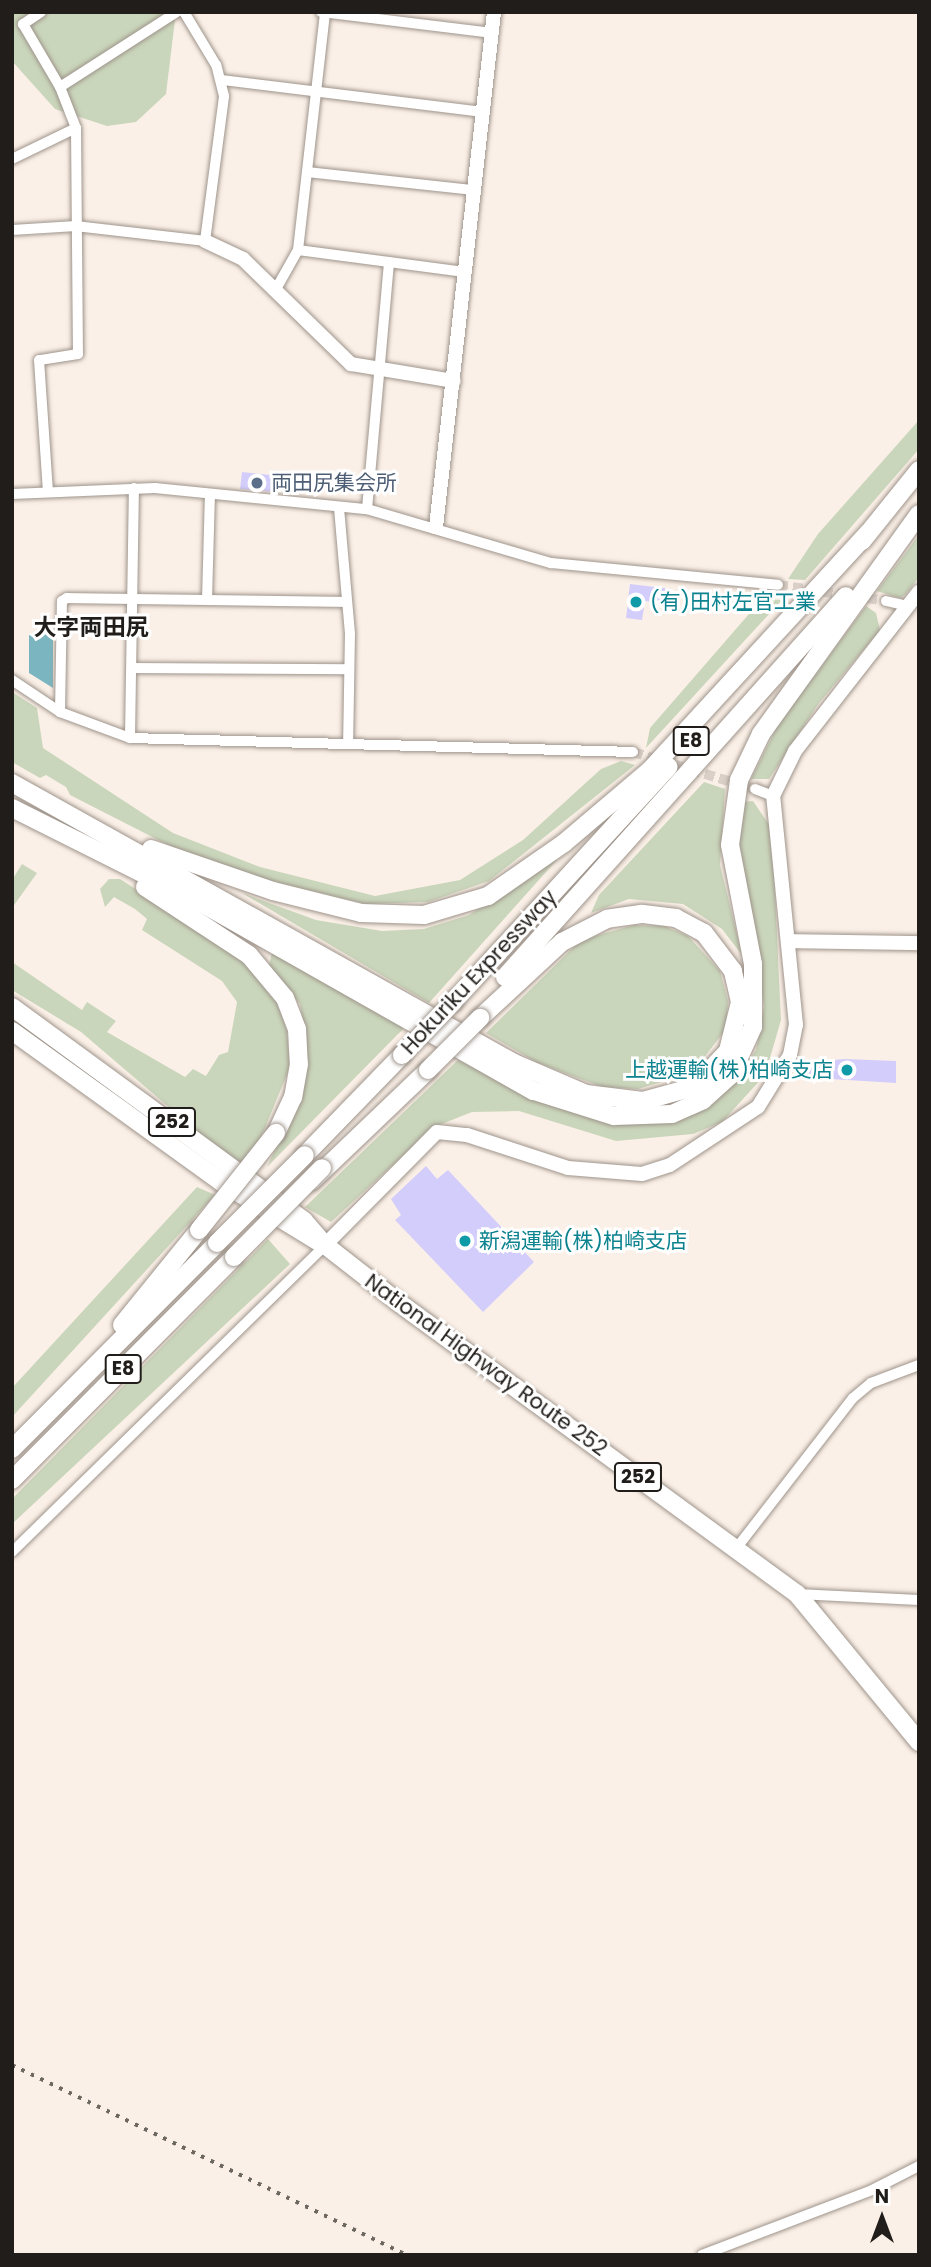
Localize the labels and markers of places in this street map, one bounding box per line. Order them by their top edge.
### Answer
place label: 両田尻集会所 [271,470,397,496]
marker: 両田尻集会所 [249,475,265,491]
place label: (有)田村左官工業 [650,589,816,615]
marker: (有)田村左官工業 [628,594,644,610]
place label: 上越運輸(株)柏崎支店 [625,1057,833,1083]
marker: 上越運輸(株)柏崎支店 [839,1062,855,1078]
place label: 新潟運輸(株)柏崎支店 [479,1228,687,1254]
marker: 新潟運輸(株)柏崎支店 [457,1233,473,1249]

